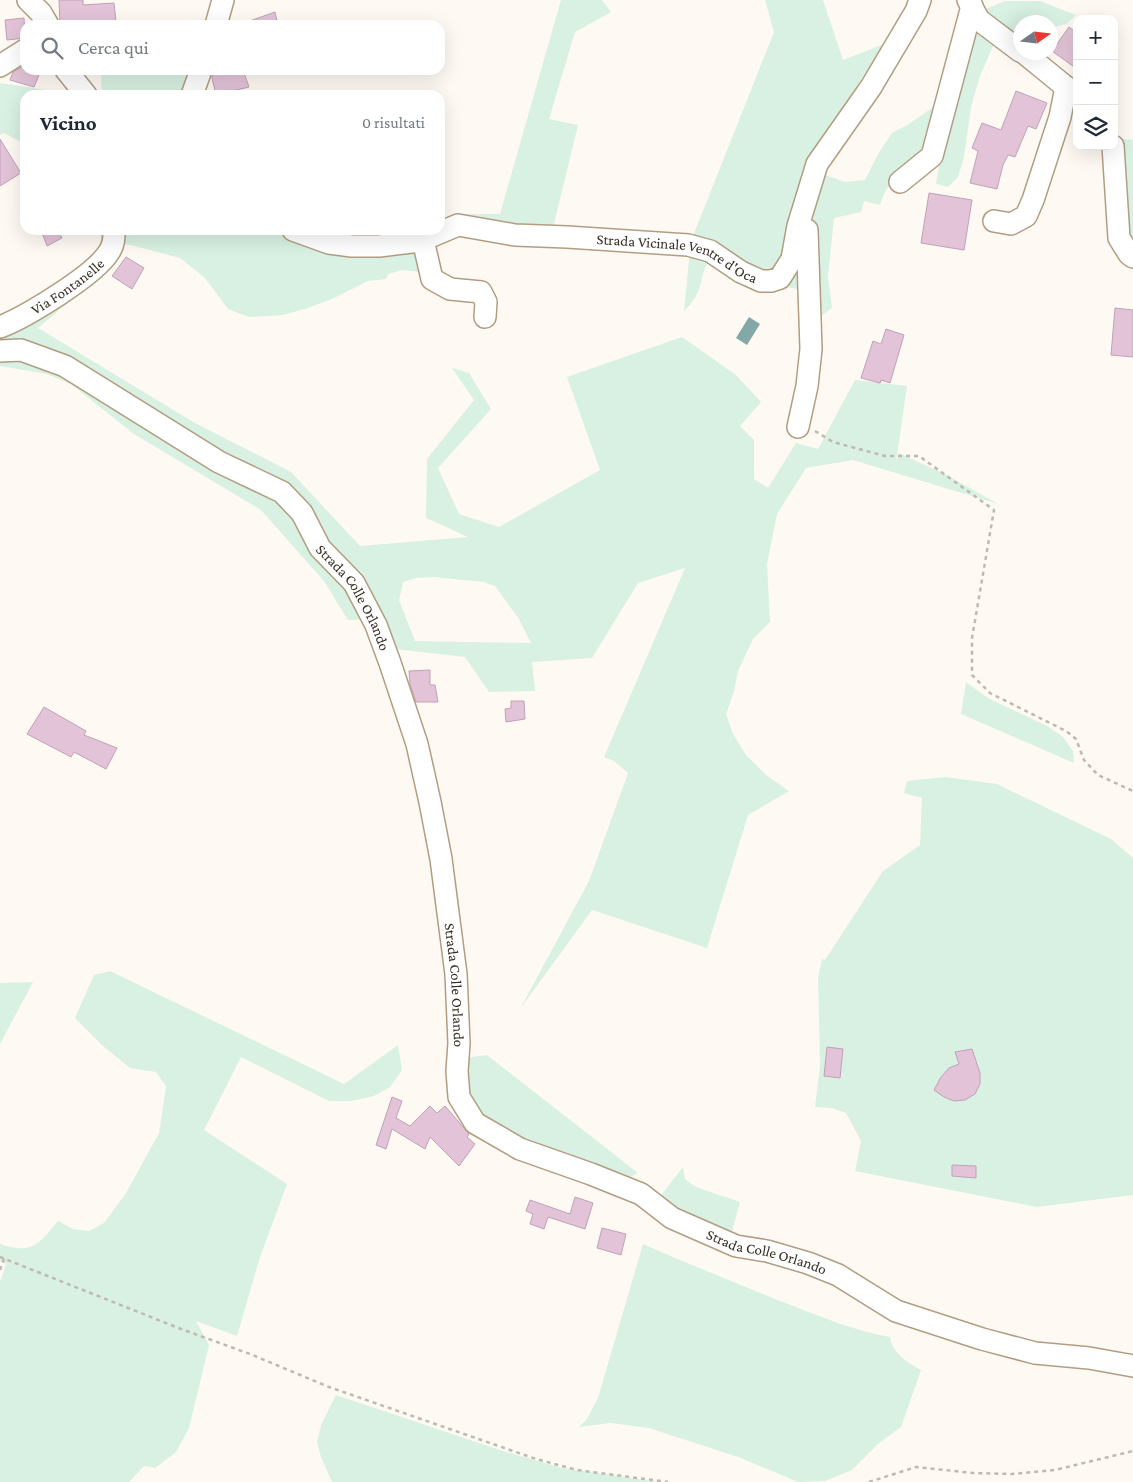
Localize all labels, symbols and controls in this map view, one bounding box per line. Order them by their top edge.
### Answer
north arrow [1013,15,1058,60]
map controls [1073,15,1118,150]
button: + [1073,15,1118,60]
search box [20,20,445,75]
icon: search [38,34,66,62]
text: Cerca qui [78,37,149,58]
button: − [1073,60,1118,105]
button: layers [1073,105,1118,150]
text: Vicino [40,111,97,135]
text: 0 risultati [362,114,425,131]
street label: Strada Vicinale Ventre d'Oca [596,231,760,286]
street label: Via Fontanelle [28,255,108,318]
street label: Strada Colle Orlando [313,541,393,653]
street label: Strada Colle Orlando [441,922,467,1048]
street label: Strada Colle Orlando [704,1226,829,1278]

